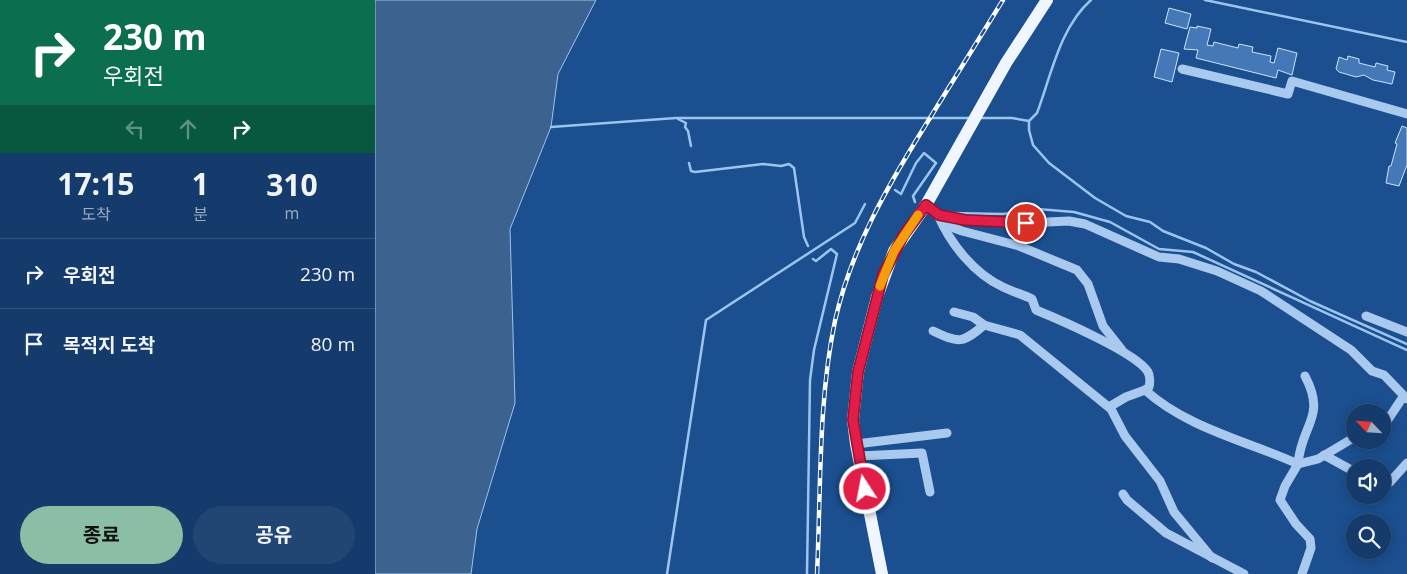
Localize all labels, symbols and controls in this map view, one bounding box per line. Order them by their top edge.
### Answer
text: 230 m [103,13,207,60]
icon: right [20,20,85,85]
text: 우회전 [103,60,164,90]
icon: left [121,115,149,143]
icon: ahead [174,115,202,143]
icon: right [227,115,255,143]
text: 17:15 [57,163,134,204]
text: 1 [192,163,209,204]
text: 310 [266,164,318,205]
text: m [285,202,299,224]
pin [1005,202,1047,244]
text: 도착 [81,203,111,225]
text: 분 [193,203,208,225]
icon: arrive [1012,209,1040,237]
icon: right [20,260,48,288]
text: 230 m [300,261,355,287]
text: 우회전 [63,262,115,288]
icon: arrive [20,330,48,358]
text: 80 m [311,331,355,357]
text: 목적지 도착 [63,332,155,358]
north arrow [1346,404,1391,449]
map controls [1346,404,1391,559]
button: sound [1346,459,1391,504]
position arrow [838,462,890,514]
button: 종료 [20,506,183,564]
button: 공유 [193,506,355,564]
button: search [1346,514,1391,559]

